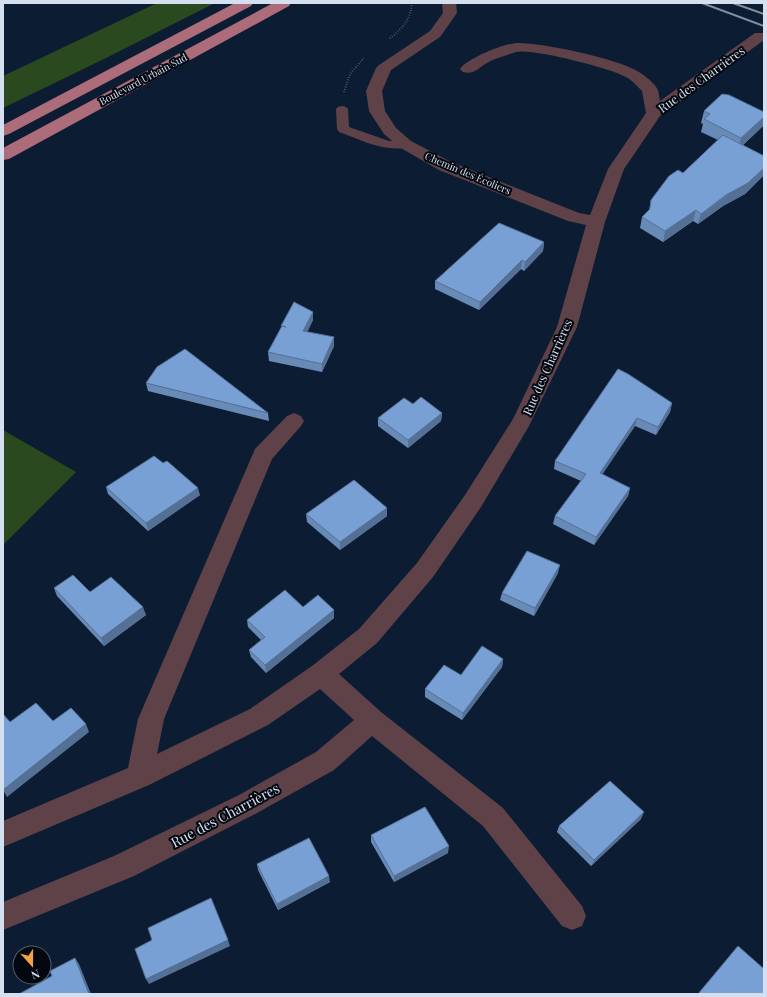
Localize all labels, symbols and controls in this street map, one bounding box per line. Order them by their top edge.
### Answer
street label: Rue des Charrières [655,42,747,116]
street label: Boulevard Urbain Sud [97,50,190,108]
street label: Chemin des Écoliers [423,149,513,197]
street label: Rue des Charrières [519,317,575,417]
street label: Rue des Charrières [167,778,283,852]
north arrow [12,945,52,985]
text: N [29,966,42,983]

